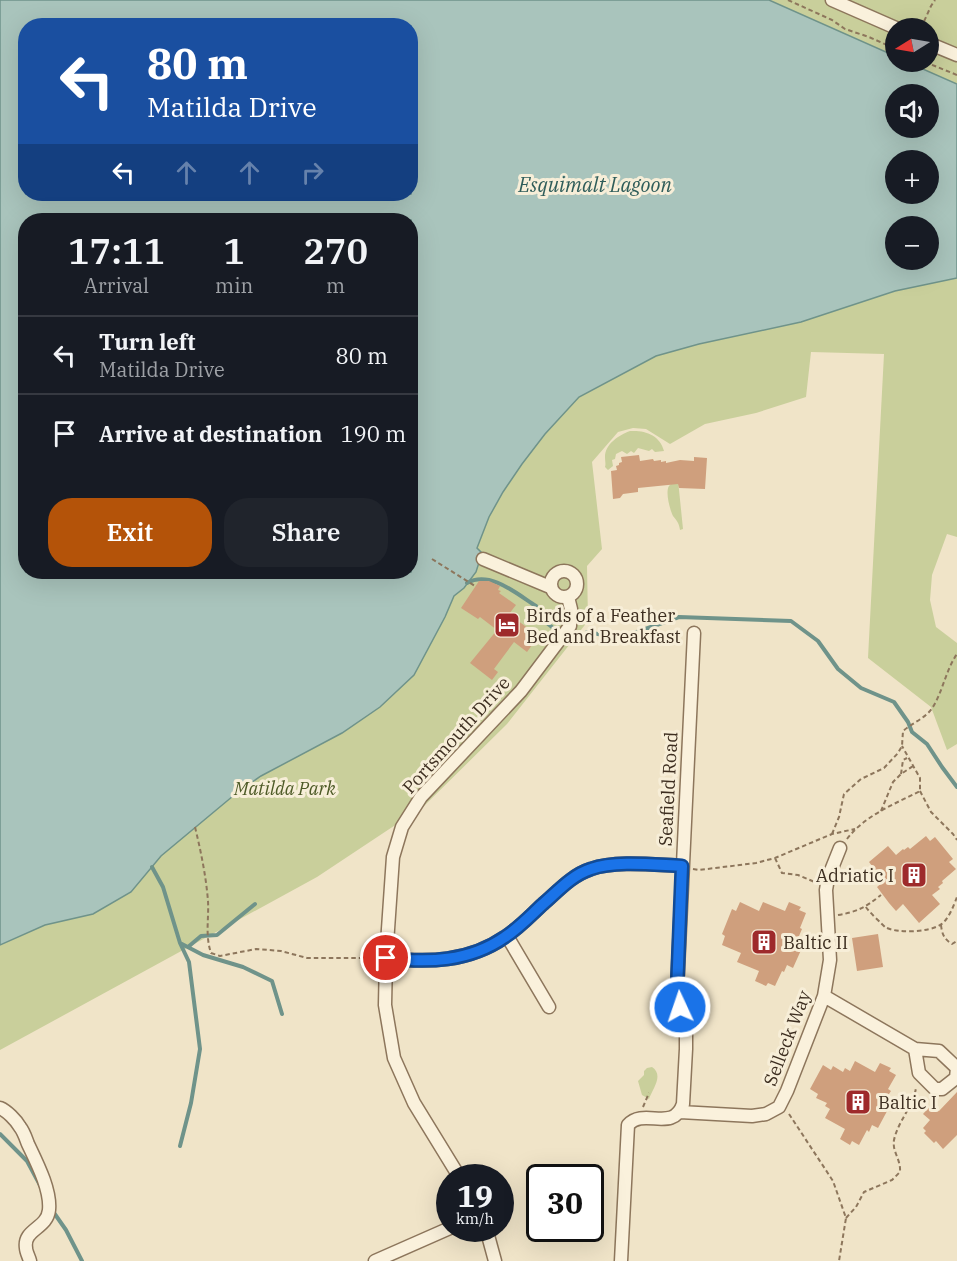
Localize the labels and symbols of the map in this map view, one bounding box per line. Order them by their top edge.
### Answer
north arrow [885,18,939,72]
water label: Esquimalt Lagoon [517,171,672,198]
place label: Birds of a Feather Bed and Breakfast [526,604,681,648]
hotel icon: Birds of a Feather Bed and Breakfast [492,610,522,640]
street label: Portsmouth Drive [397,672,515,798]
street label: Seafield Road [654,731,682,847]
park label: Matilda Park [233,777,336,800]
building icon: Adriatic I [899,860,929,890]
place label: Adriatic I [816,864,894,887]
building icon: Baltic II [749,927,779,957]
place label: Baltic II [783,931,848,954]
pin [360,932,411,983]
position arrow [648,975,712,1039]
street label: Selleck Way [758,987,816,1089]
building icon: Baltic I [843,1087,873,1117]
place label: Baltic I [878,1091,937,1114]
speed limit sign: 30 [526,1164,604,1242]

